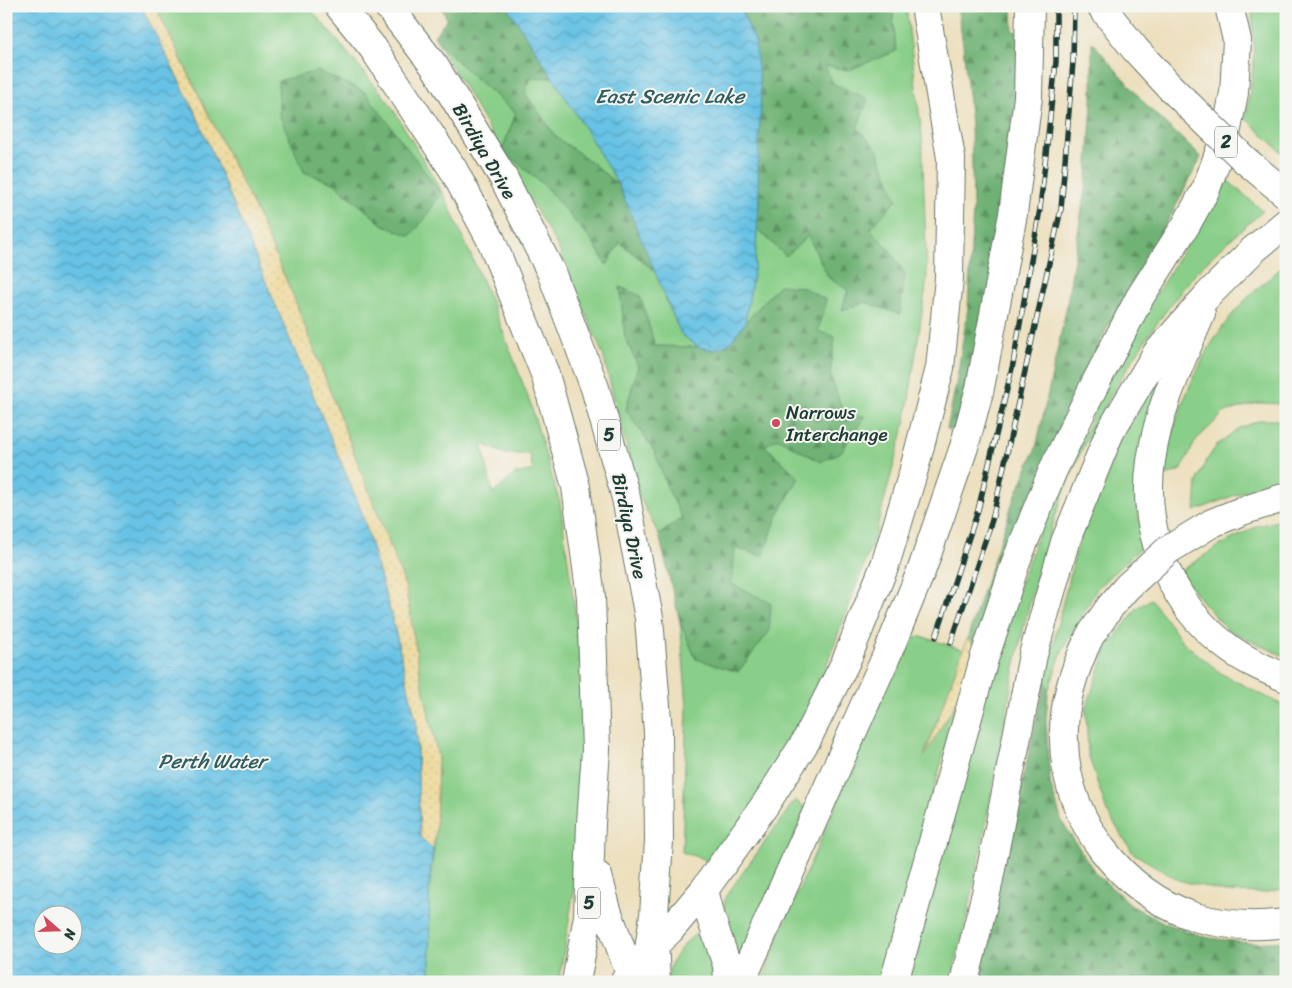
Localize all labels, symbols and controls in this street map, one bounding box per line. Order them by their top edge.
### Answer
water label: East Scenic Lake [596,79,746,114]
street label: Birdiya Drive [443,96,526,206]
road number: 2 [1215,126,1237,158]
place label: Narrows Interchange [785,396,888,451]
marker: Narrows Interchange [770,417,782,429]
road number: 5 [598,420,620,450]
street label: Birdiya Drive [602,470,657,582]
water label: Perth Water [158,744,269,779]
road number: 5 [578,888,600,918]
north arrow [32,906,82,956]
text: N [56,925,83,943]

